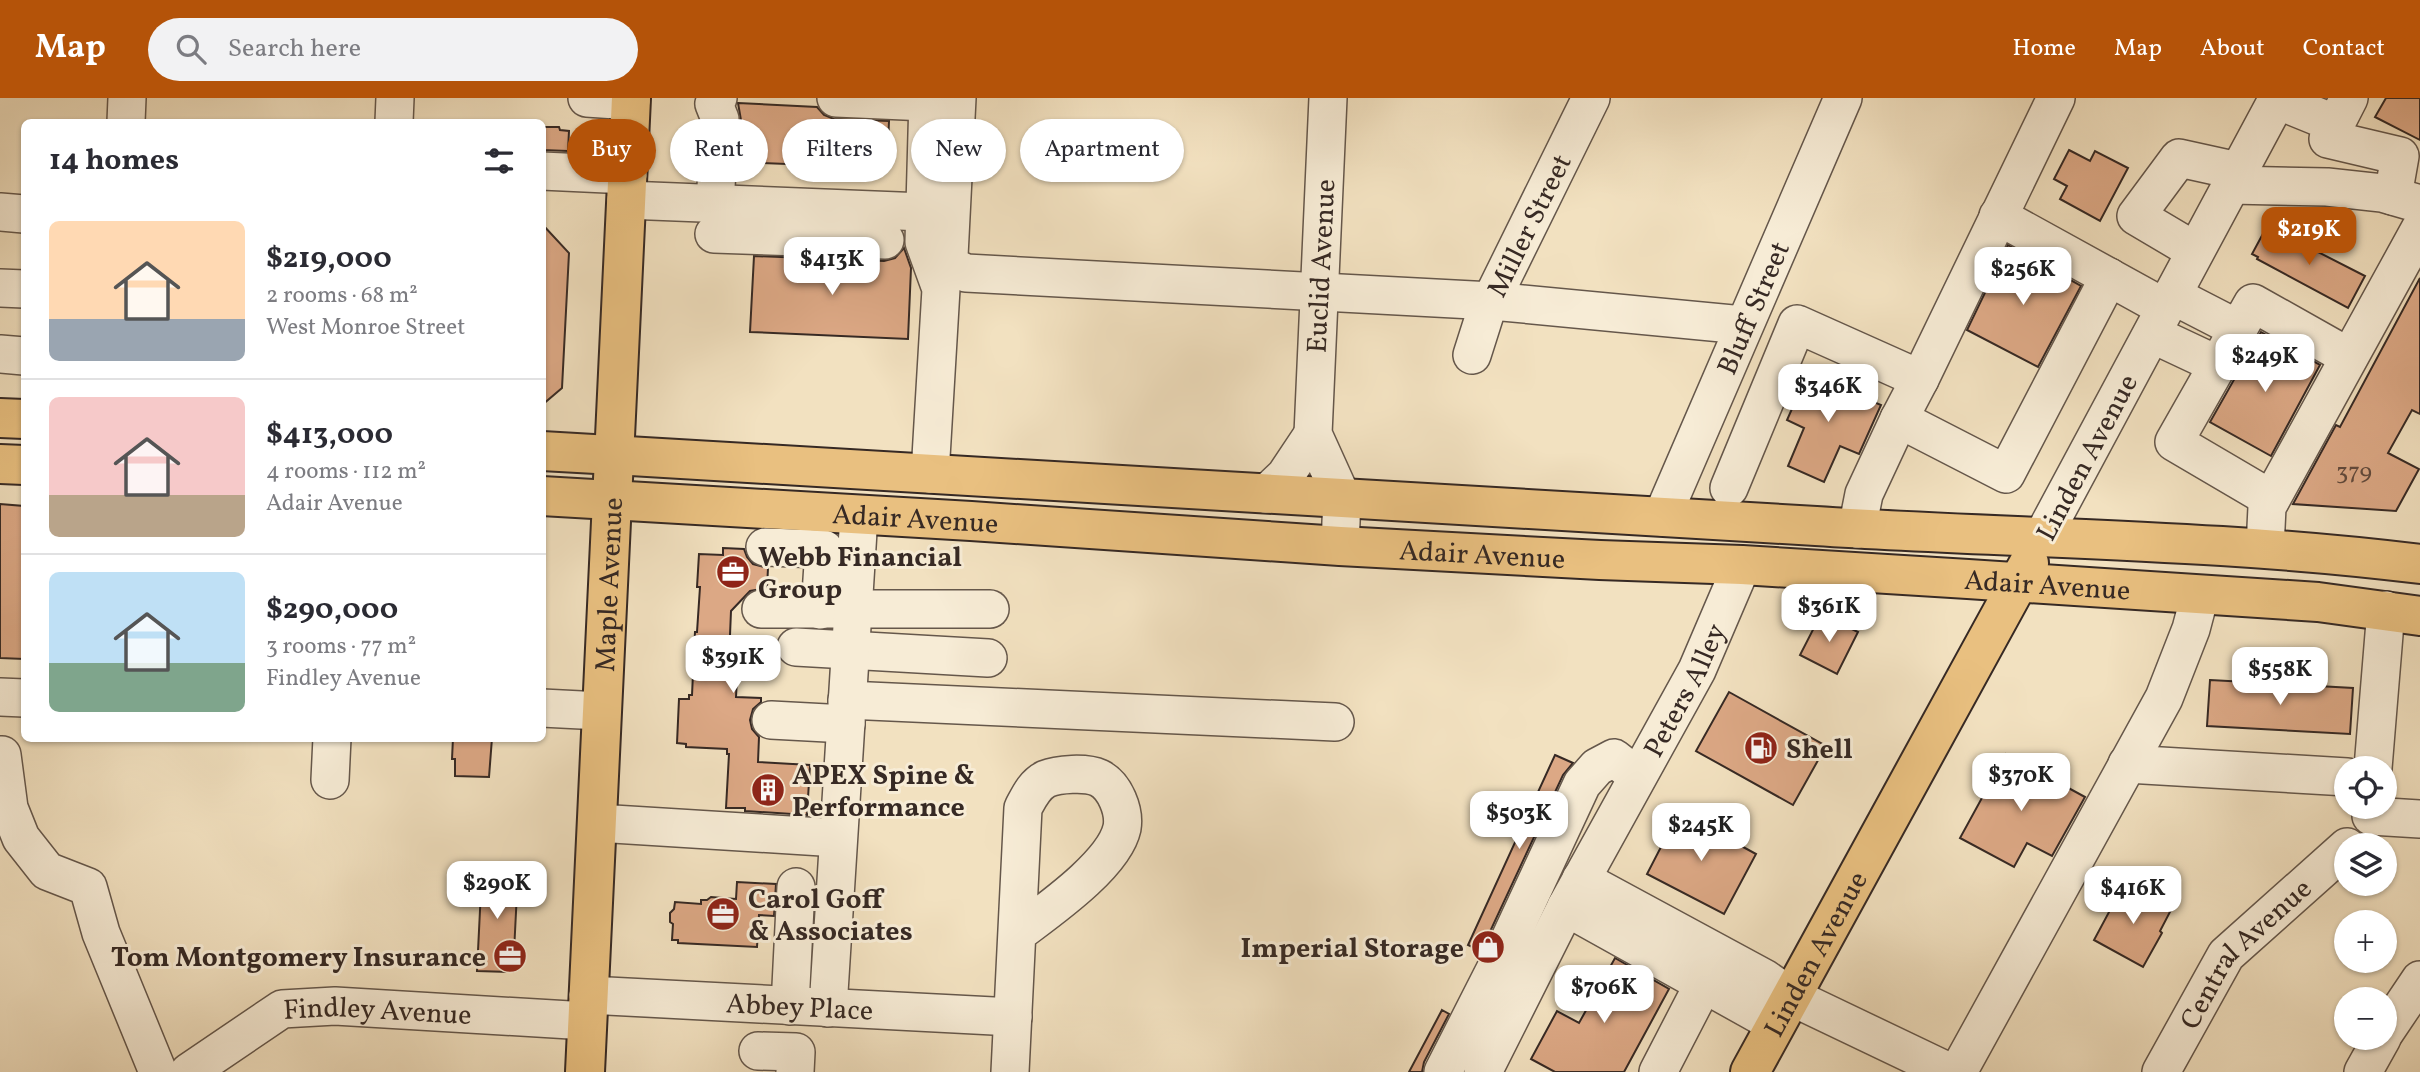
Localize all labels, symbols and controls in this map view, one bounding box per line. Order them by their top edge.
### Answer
search box [148,18,638,81]
text: Map [35,26,106,72]
icon: search [172,30,210,68]
text: Search here [228,31,361,67]
text: Home [2012,32,2076,66]
text: Map [2114,32,2162,66]
text: About [2200,32,2265,66]
text: Contact [2303,32,2385,66]
chip: Buy [567,119,656,182]
chip: Rent [670,119,768,182]
chip: Filters [782,119,897,182]
chip: New [911,119,1006,182]
chip: Apartment [1020,119,1184,182]
text: 14 homes [49,140,179,182]
icon: filters [480,142,518,180]
street label: Miller Street [1479,148,1582,304]
street label: Euclid Avenue [1298,178,1347,354]
pin: $219K [2260,208,2358,267]
text: $219K [2277,214,2341,246]
street label: Bluff Street [1709,236,1801,382]
text: $219,000 [266,238,392,280]
pin: $413K [783,238,881,297]
text: $413K [800,244,864,276]
pin: $256K [1974,248,2072,307]
icon: home [105,249,189,333]
text: $256K [1990,254,2056,286]
text: 2 rooms · 68 m² [266,280,418,312]
text: West Monroe Street [266,312,465,344]
pin: $249K [2216,334,2314,394]
text: $249K [2231,341,2299,373]
pin: $346K [1779,364,1877,424]
street label: Linden Avenue [2028,368,2149,548]
text: $346K [1794,371,1862,403]
text: $413,000 [266,414,393,456]
icon: home [105,425,189,509]
text: 4 rooms · 112 m² [266,456,426,488]
house number: 379 [2336,456,2372,490]
text: Adair Avenue [266,488,403,520]
street label: Maple Avenue [587,496,634,673]
street label: Adair Avenue [831,496,1000,545]
street label: Adair Avenue [1398,532,1566,580]
place label: Webb Financial Group [758,539,962,610]
office icon: Webb Financial Group [714,553,752,591]
street label: Adair Avenue [1963,562,2131,612]
pin: $361K [1780,584,1878,644]
text: $290,000 [266,589,398,631]
text: $361K [1797,591,1861,623]
icon: home [105,600,189,684]
street label: Peters Alley [1635,618,1737,765]
text: 3 rooms · 77 m² [266,631,416,663]
pin: $391K [684,636,782,695]
text: $391K [702,642,764,674]
pin: $558K [2231,648,2329,707]
text: $558K [2248,654,2312,686]
text: Findley Avenue [266,663,421,695]
fuel station icon: Shell [1742,729,1780,767]
place label: Shell [1786,731,1853,770]
pin: $370K [1972,754,2070,813]
map controls [2334,756,2397,1050]
button: locate [2334,756,2397,819]
place label: APEX Spine & Performance [792,757,975,828]
text: $370K [1988,760,2054,792]
building icon: APEX Spine & Performance [749,771,787,809]
pin: $503K [1470,792,1568,851]
text: $503K [1486,798,1552,830]
pin: $245K [1652,804,1750,863]
text: $245K [1668,810,1734,842]
button: layers [2334,833,2397,896]
pin: $290K [448,862,546,921]
street label: Linden Avenue [1756,865,1878,1045]
pin: $416K [2084,866,2182,926]
text: $290K [463,868,531,900]
street label: Central Avenue [2172,870,2321,1037]
text: $416K [2100,873,2166,905]
place label: Carol Goff & Associates [748,881,913,952]
office icon: Carol Goff & Associates [704,895,742,933]
button: + [2334,910,2397,973]
shop icon: Imperial Storage [1469,928,1507,966]
place label: Imperial Storage [1241,930,1464,969]
office icon: Tom Montgomery Insurance [491,937,529,975]
place label: Tom Montgomery Insurance [111,939,486,978]
pin: $706K [1555,965,1653,1025]
text: $706K [1571,972,1637,1004]
street label: Abbey Place [725,985,874,1032]
button: − [2334,987,2397,1050]
street label: Findley Avenue [282,989,473,1036]

